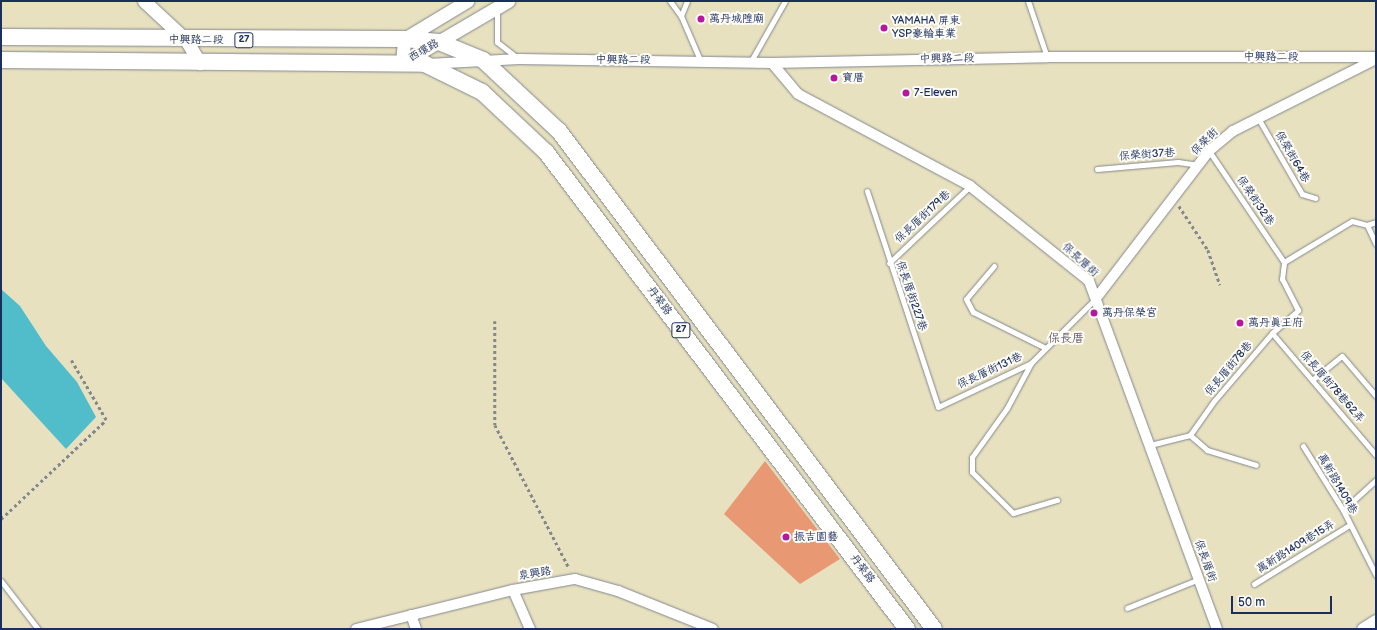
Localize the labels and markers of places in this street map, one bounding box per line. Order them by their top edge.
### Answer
place label: 萬丹城隍廟 [709,12,764,26]
marker: 萬丹城隍廟 [696,14,706,24]
place label: YAMAHA 屏東 YSP豪輪車業 [892,15,960,41]
marker: YAMAHA 屏東 YSP豪輪車業 [879,23,889,33]
place label: 寶厝 [842,71,864,85]
marker: 寶厝 [829,73,839,83]
place label: 7-Eleven [914,86,957,100]
marker: 7-Eleven [901,88,911,98]
place label: 萬丹保榮宮 [1102,306,1157,320]
marker: 萬丹保榮宮 [1089,308,1099,318]
place label: 萬丹真王府 [1248,316,1303,330]
marker: 萬丹真王府 [1235,318,1245,328]
place label: 振吉園藝 [794,530,838,544]
marker: 振吉園藝 [781,532,791,542]

